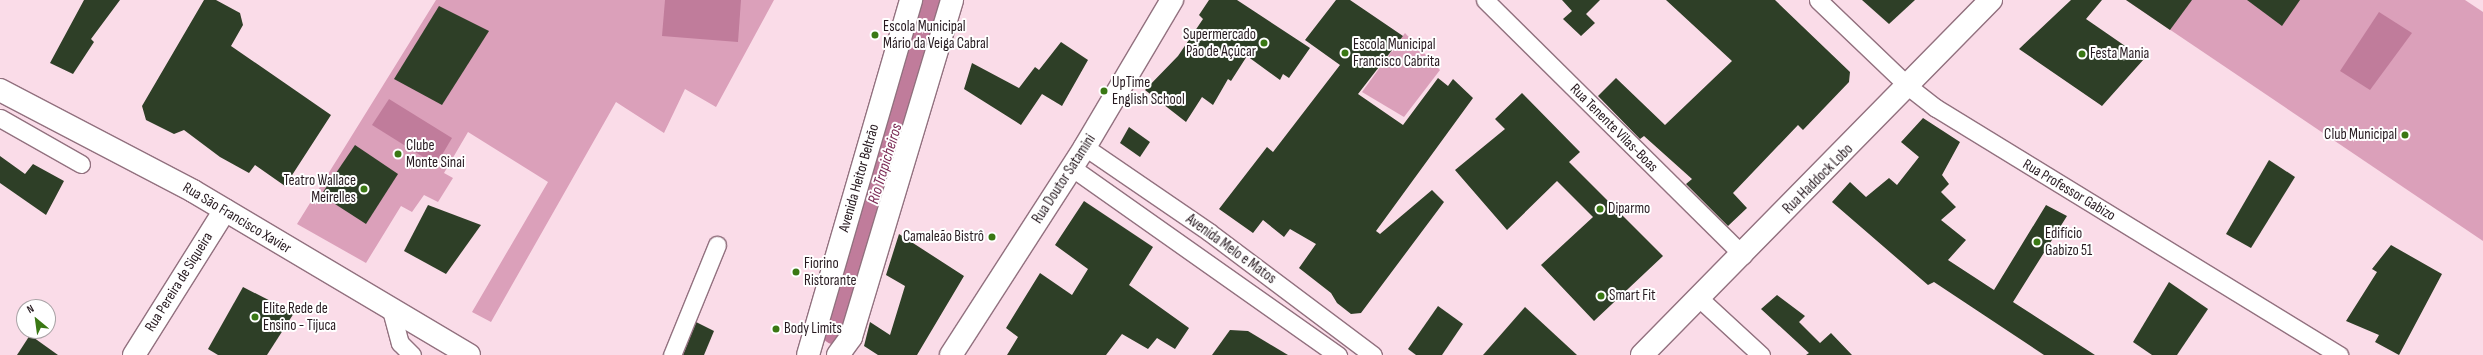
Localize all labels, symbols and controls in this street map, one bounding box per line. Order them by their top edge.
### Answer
place label: Escola Municipal Mário da Veiga Cabral [883,17,989,52]
place label: Supermercado Pão de Açúcar [1183,25,1256,60]
marker: Escola Municipal Mário da Veiga Cabral [870,30,880,40]
place label: Escola Municipal Francisco Cabrita [1353,35,1440,70]
marker: Supermercado Pão de Açúcar [1259,38,1269,48]
place label: Festa Mania [2090,45,2149,63]
marker: Escola Municipal Francisco Cabrita [1340,48,1350,58]
marker: Festa Mania [2077,49,2087,59]
place label: UpTime English School [1112,73,1185,108]
street label: Rua Tenente Vilas-Boas [1566,80,1662,176]
marker: UpTime English School [1099,86,1109,96]
street label: Avenida Heitor Beltrão [835,122,883,234]
water label: Rio Trapicheiros [865,122,907,206]
place label: Club Municipal [2324,126,2397,144]
marker: Club Municipal [2400,130,2410,140]
street label: Rua Doutor Satamini [1028,131,1100,227]
place label: Clube Monte Sinai [406,136,465,171]
street label: Rua Haddock Lobo [1779,140,1857,218]
marker: Clube Monte Sinai [393,149,403,159]
street label: Rua Professor Gabizo [2019,155,2119,225]
place label: Teatro Wallace Meirelles [283,171,356,206]
street label: Rua São Francisco Xavier [179,178,295,258]
marker: Teatro Wallace Meirelles [359,184,369,194]
place label: Diparmo [1608,200,1650,218]
marker: Diparmo [1595,204,1605,214]
street label: Avenida Melo e Matos [1182,210,1280,288]
place label: Edifício Gabizo 51 [2045,224,2092,259]
place label: Camaleão Bistrô [903,228,984,246]
street label: Rua Pereira de Siqueira [141,229,217,335]
marker: Camaleão Bistrô [987,232,997,242]
marker: Edifício Gabizo 51 [2032,237,2042,247]
place label: Fiorino Ristorante [804,254,857,289]
marker: Fiorino Ristorante [791,267,801,277]
place label: Smart Fit [1609,287,1656,305]
marker: Smart Fit [1596,291,1606,301]
north arrow [16,299,56,339]
place label: Elite Rede de Ensino - Tijuca [263,299,336,334]
text: N [25,302,36,316]
marker: Elite Rede de Ensino - Tijuca [250,312,260,322]
place label: Body Limits [784,320,842,338]
marker: Body Limits [771,324,781,334]

